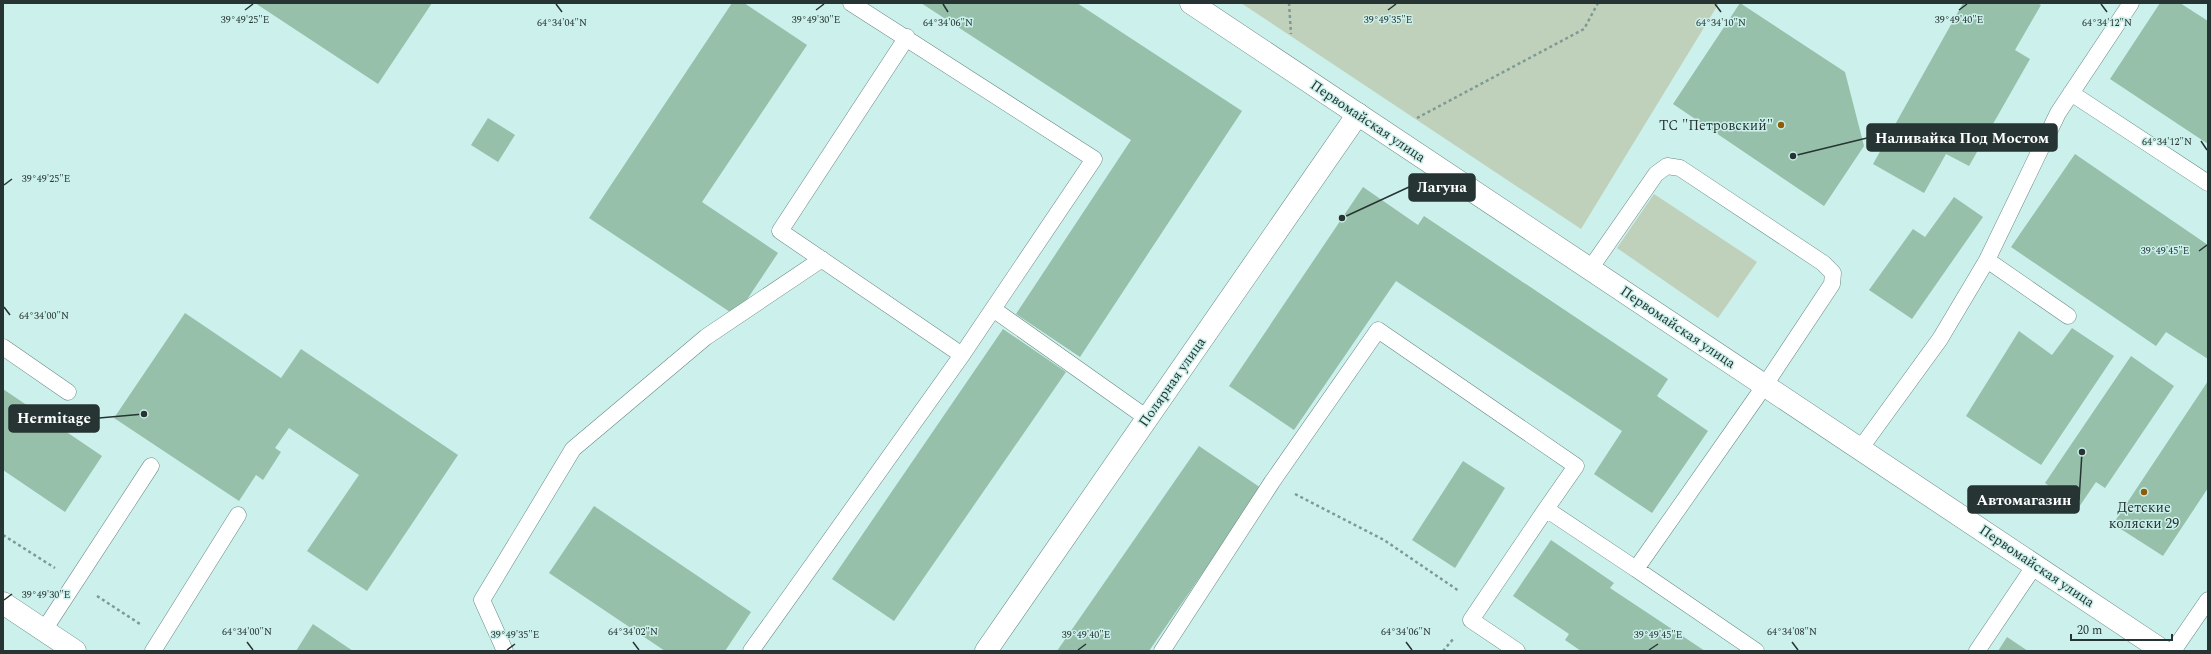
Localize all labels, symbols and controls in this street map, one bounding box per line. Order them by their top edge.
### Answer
text: 39°49'25"E [221,12,269,28]
text: 39°49'30"E [792,12,840,28]
text: 39°49'35"E [1364,12,1412,28]
text: 39°49'40"E [1935,12,1983,28]
text: 64°34'04"N [537,15,587,31]
text: 64°34'06"N [923,15,973,31]
text: 64°34'10"N [1696,15,1746,31]
text: 64°34'12"N [2082,15,2132,31]
street label: Первомайская улица [1306,74,1430,168]
place label: ТС "Петровский" [1659,115,1773,136]
marker: ТС "Петровский" [1776,120,1786,130]
callout: Наливайка Под Мостом [1867,124,2057,151]
text: Наливайка Под Мостом [1875,127,2049,150]
text: 64°34'12"N [2142,134,2192,150]
text: 39°49'25"E [22,171,70,187]
callout: Лагуна [1409,174,1475,201]
text: Лагуна [1417,176,1467,199]
text: 39°49'45"E [2141,243,2189,259]
street label: Первомайская улица [1616,280,1740,374]
text: 64°34'00"N [19,308,69,324]
street label: Полярная улица [1133,333,1211,431]
callout: Hermitage [9,405,99,432]
text: Hermitage [17,407,91,430]
callout: Автомагазин [1968,486,2079,513]
marker: Детские коляски 29 [2139,487,2149,497]
text: Автомагазин [1976,489,2072,512]
place label: Детские коляски 29 [2109,497,2179,534]
street label: Первомайская улица [1975,519,2099,613]
text: 39°49'30"E [22,587,70,603]
scale bar [2071,616,2172,642]
text: 20 m [2077,621,2102,640]
text: 64°34'00"N [222,624,272,640]
text: 64°34'02"N [608,624,658,640]
text: 64°34'06"N [1381,624,1431,640]
text: 64°34'08"N [1767,624,1817,640]
text: 39°49'35"E [491,627,539,643]
text: 39°49'40"E [1062,627,1110,643]
text: 39°49'45"E [1634,627,1682,643]

